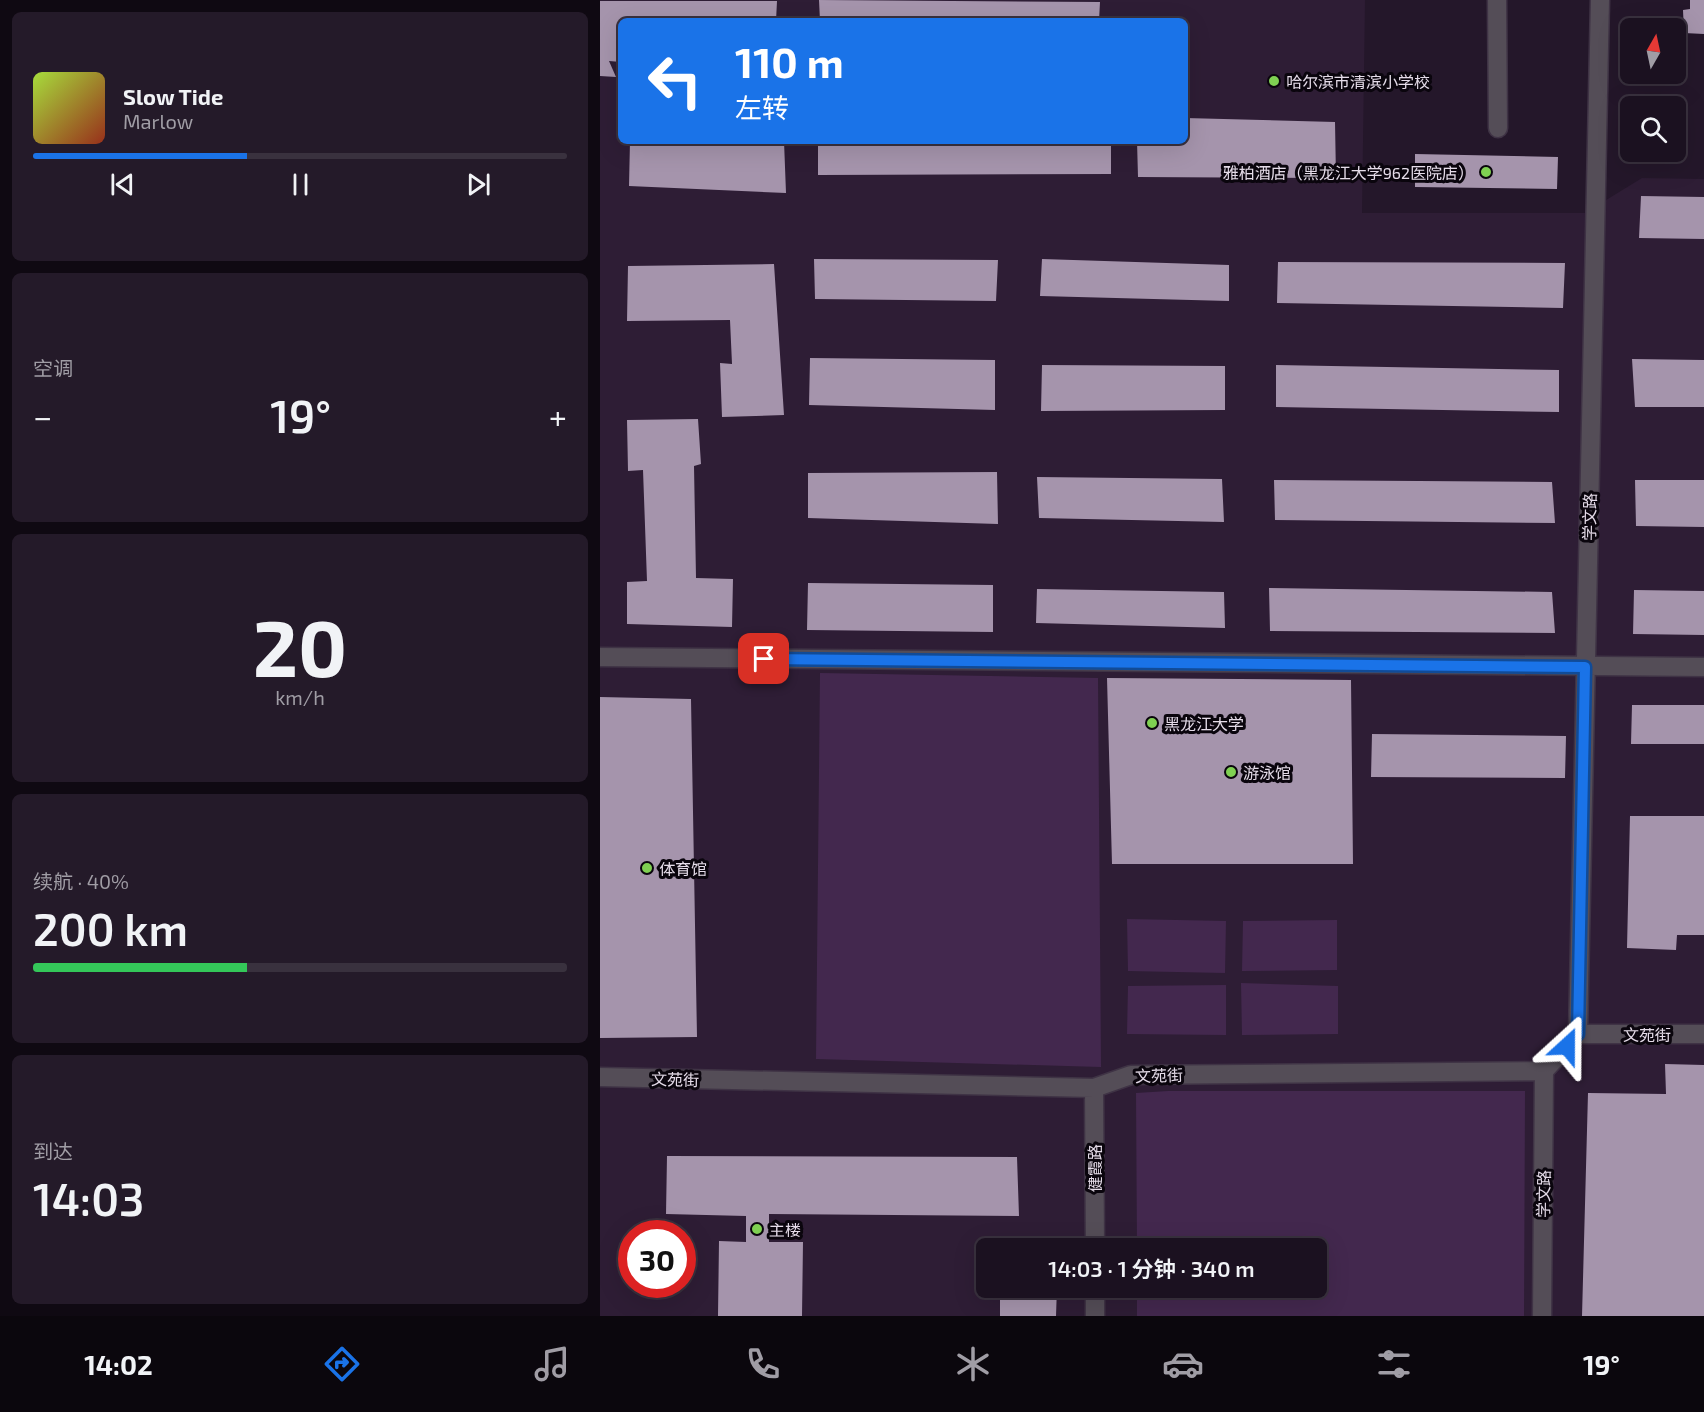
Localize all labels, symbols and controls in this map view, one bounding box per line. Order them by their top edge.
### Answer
north arrow [1620,18,1686,84]
map controls [1620,18,1686,162]
text: 110 m [735,36,844,86]
icon: left [636,42,714,120]
place label: 哈尔滨市清滨小学校 [1286,72,1430,91]
marker: 哈尔滨市清滨小学校 [1267,74,1281,88]
text: Slow Tide [123,83,223,109]
text: 左转 [735,91,789,123]
button: search [1620,96,1686,162]
text: Marlow [123,109,193,133]
place label: 雅柏酒店（黑龙江大学962医院店） [1223,163,1474,182]
marker: 雅柏酒店（黑龙江大学962医院店） [1479,165,1493,179]
icon: previous [106,168,139,201]
icon: pause [284,168,317,201]
icon: next [462,168,495,201]
text: 空调 [33,356,73,380]
text: 19° [270,388,331,442]
text: − [33,396,52,436]
text: + [549,396,567,436]
street label: 学文路 [1579,493,1599,541]
text: 20 [253,599,347,693]
pin [738,633,789,684]
icon: arrive [747,642,780,675]
text: km/h [275,685,325,709]
place label: 黑龙江大学 [1164,714,1244,733]
marker: 黑龙江大学 [1145,716,1159,730]
place label: 游泳馆 [1243,763,1291,782]
marker: 游泳馆 [1224,765,1238,779]
place label: 体育馆 [659,859,707,878]
marker: 体育馆 [640,861,654,875]
text: 续航 · 40% [33,869,129,893]
text: 200 km [33,901,188,955]
position arrow [1535,1014,1599,1078]
street label: 文苑街 [1623,1025,1671,1044]
street label: 文苑街 [1135,1065,1183,1085]
street label: 文苑街 [651,1069,699,1089]
text: 到达 [33,1139,73,1163]
street label: 健霞路 [1085,1144,1104,1192]
street label: 学文路 [1533,1170,1553,1218]
text: 14:03 [33,1171,144,1225]
speed limit sign: 30 [618,1220,696,1298]
place label: 主楼 [769,1220,801,1239]
marker: 主楼 [750,1222,764,1236]
text: 14:03 · 1 分钟 · 340 m [1048,1255,1255,1281]
icon: directions [321,1343,363,1385]
icon: music [531,1343,573,1385]
icon: phone [742,1343,784,1385]
icon: climate [952,1343,994,1385]
icon: car [1162,1343,1204,1385]
icon: filters [1373,1343,1415,1385]
text: 14:02 [84,1348,153,1380]
text: 19° [1583,1348,1620,1380]

